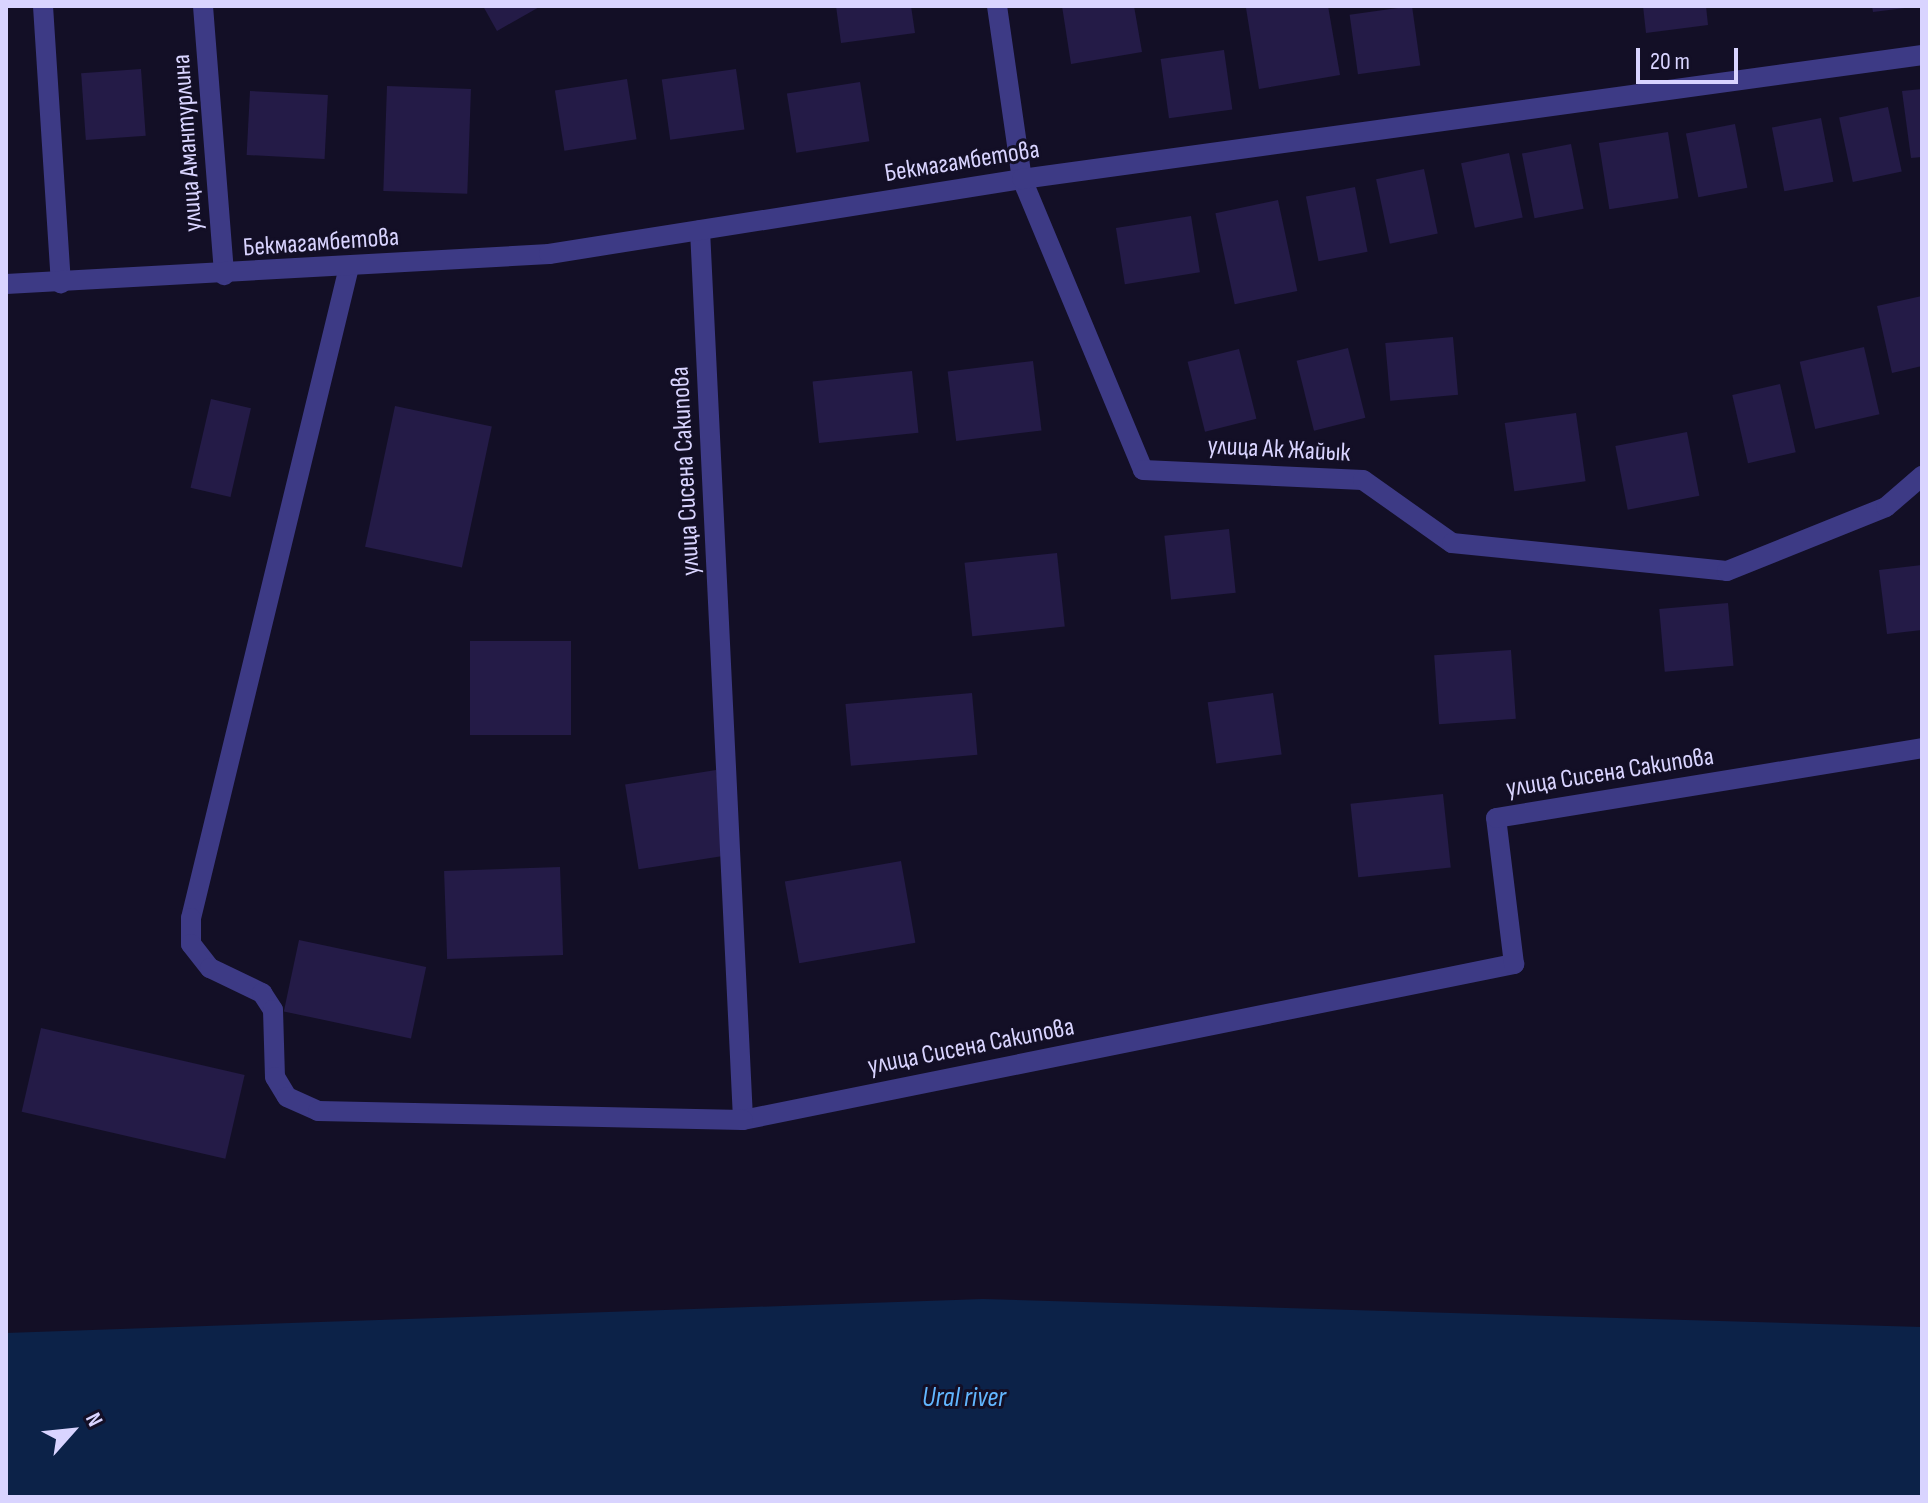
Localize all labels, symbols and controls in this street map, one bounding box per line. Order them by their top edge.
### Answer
scale bar [1640,32,1742,82]
text: 20 m [1650,47,1690,76]
street label: улица Амантурлина [166,53,210,233]
street label: Бекмагамбетова [882,134,1042,190]
street label: Бекмагамбетова [242,222,400,264]
street label: улица Сисена Сакипова [665,366,707,576]
street label: улица Ак Жайык [1207,431,1351,469]
street label: улица Сисена Сакипова [1504,741,1716,805]
street label: улица Сисена Сакипова [865,1012,1077,1082]
water label: Ural river [922,1381,1006,1415]
north arrow [32,1391,112,1471]
text: N [79,1409,109,1431]

